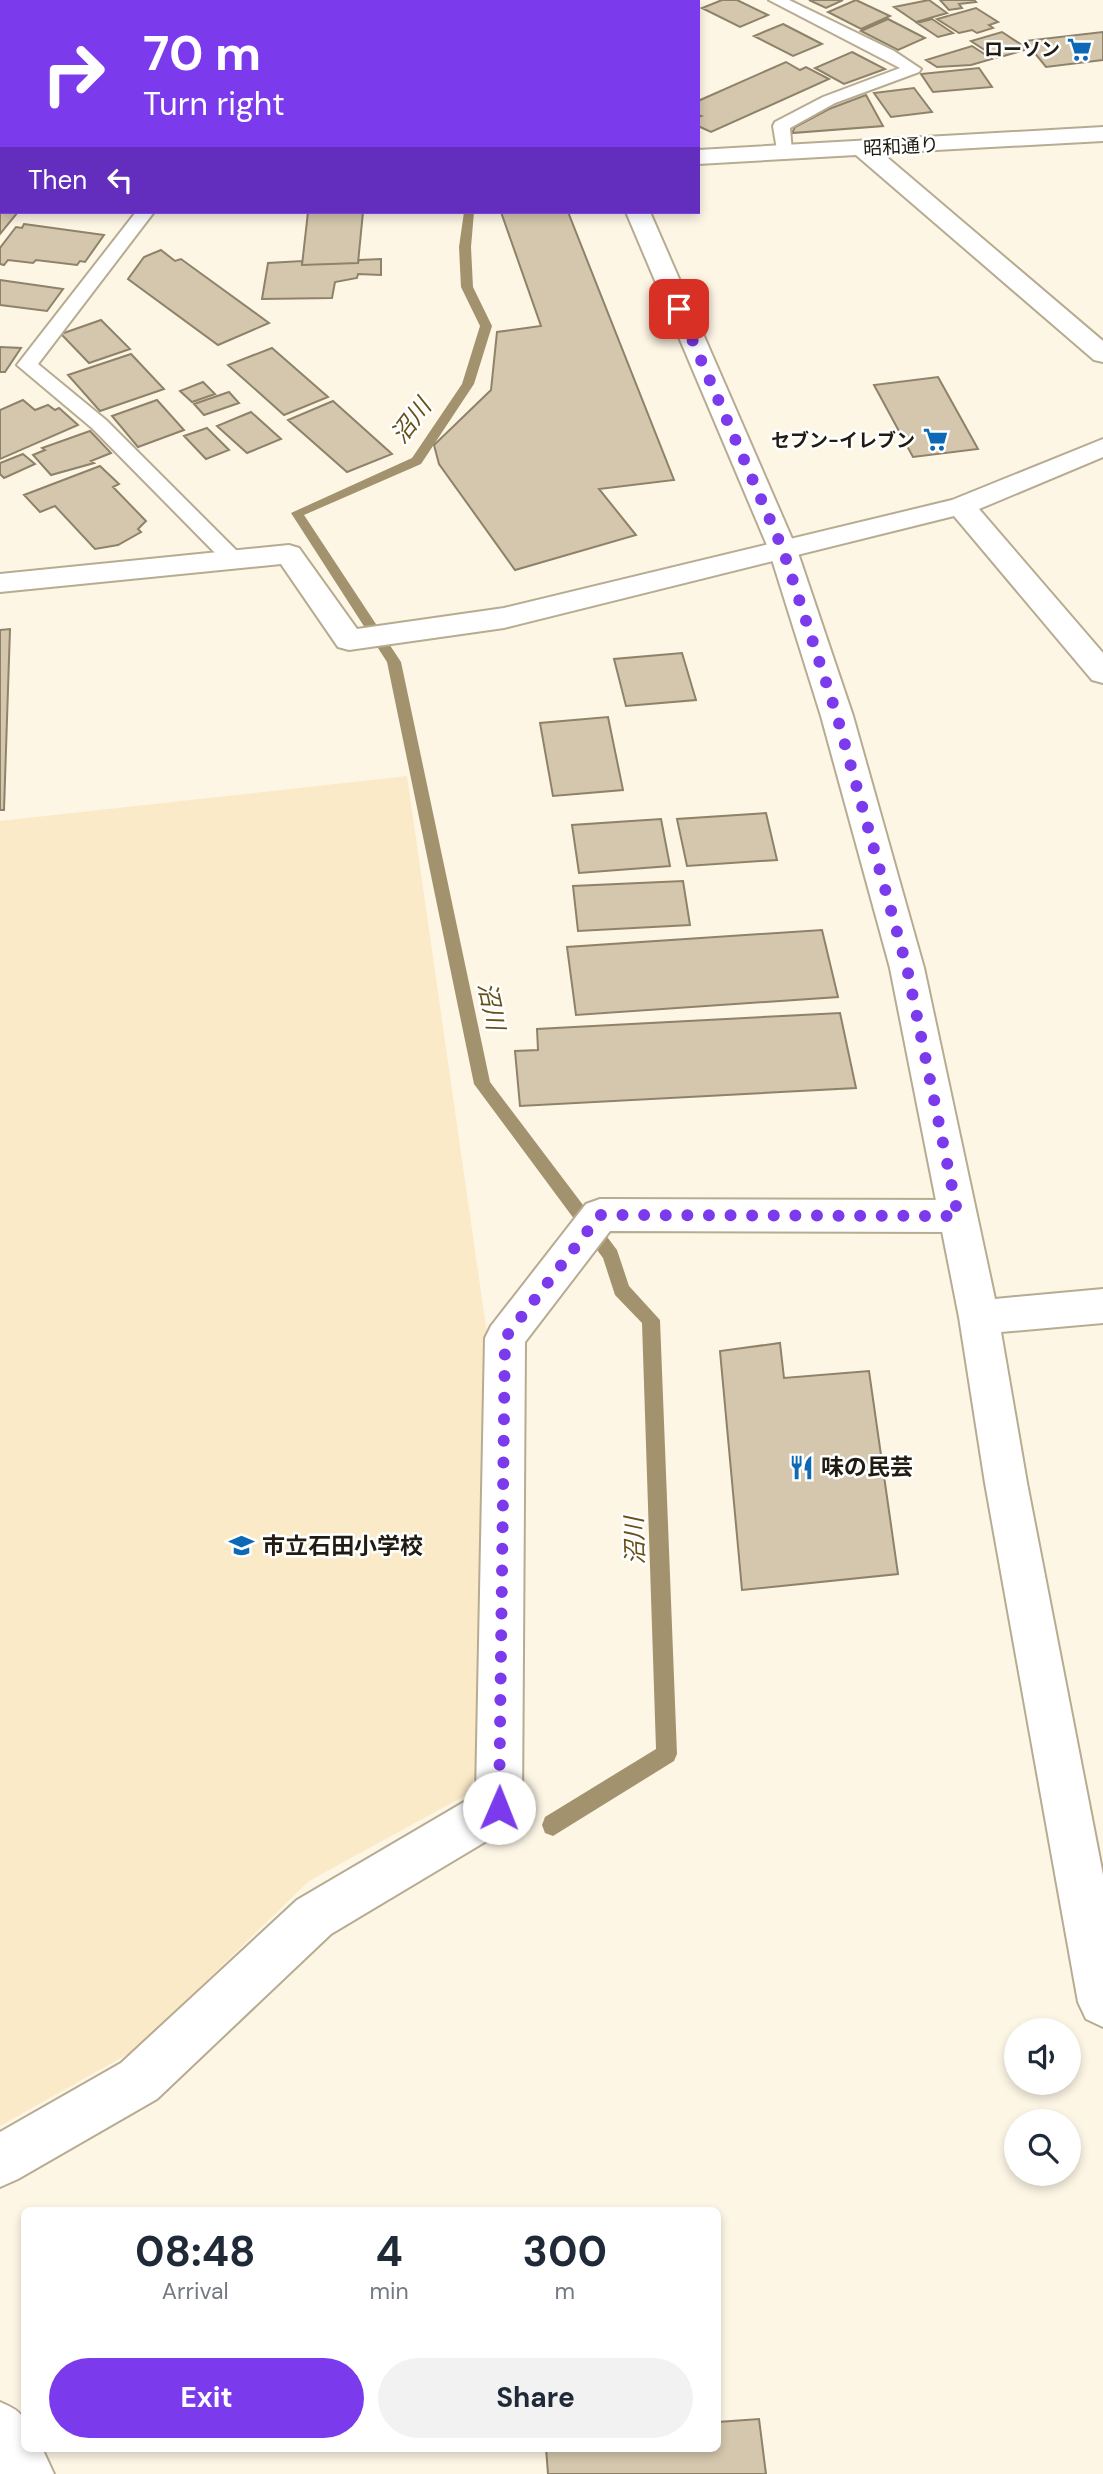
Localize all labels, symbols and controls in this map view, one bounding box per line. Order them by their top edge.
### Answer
text: 70 m [143,21,261,85]
icon: right [28,28,119,119]
supermarket icon: ローソン [1066,35,1094,63]
place label: ローソン [984,37,1060,62]
text: Turn right [143,83,285,125]
street label: 昭和通り [862,132,940,161]
icon: left [101,161,139,199]
text: Then [28,163,87,197]
pin [649,279,709,339]
icon: arrive [660,290,698,328]
water label: 沼川 [384,390,439,449]
supermarket icon: セブン-イレブン [921,426,949,454]
place label: セブン-イレブン [771,428,915,453]
water label: 沼川 [471,979,512,1036]
place label: 味の民芸 [821,1452,913,1482]
restaurant icon: 味の民芸 [787,1453,815,1481]
water label: 沼川 [618,1513,651,1566]
place label: 市立石田小学校 [262,1531,423,1561]
school or university icon: 市立石田小学校 [228,1532,256,1560]
position arrow [462,1771,536,1845]
map controls [1004,2018,1081,2186]
button: sound [1004,2018,1081,2095]
button: search [1004,2109,1081,2186]
text: 08:48 [135,2224,256,2279]
text: 4 [375,2224,403,2279]
text: 300 [523,2224,607,2279]
text: Arrival [162,2276,229,2306]
text: min [370,2276,409,2306]
text: m [555,2276,575,2306]
button: Exit [49,2358,364,2438]
button: Share [378,2358,693,2438]

